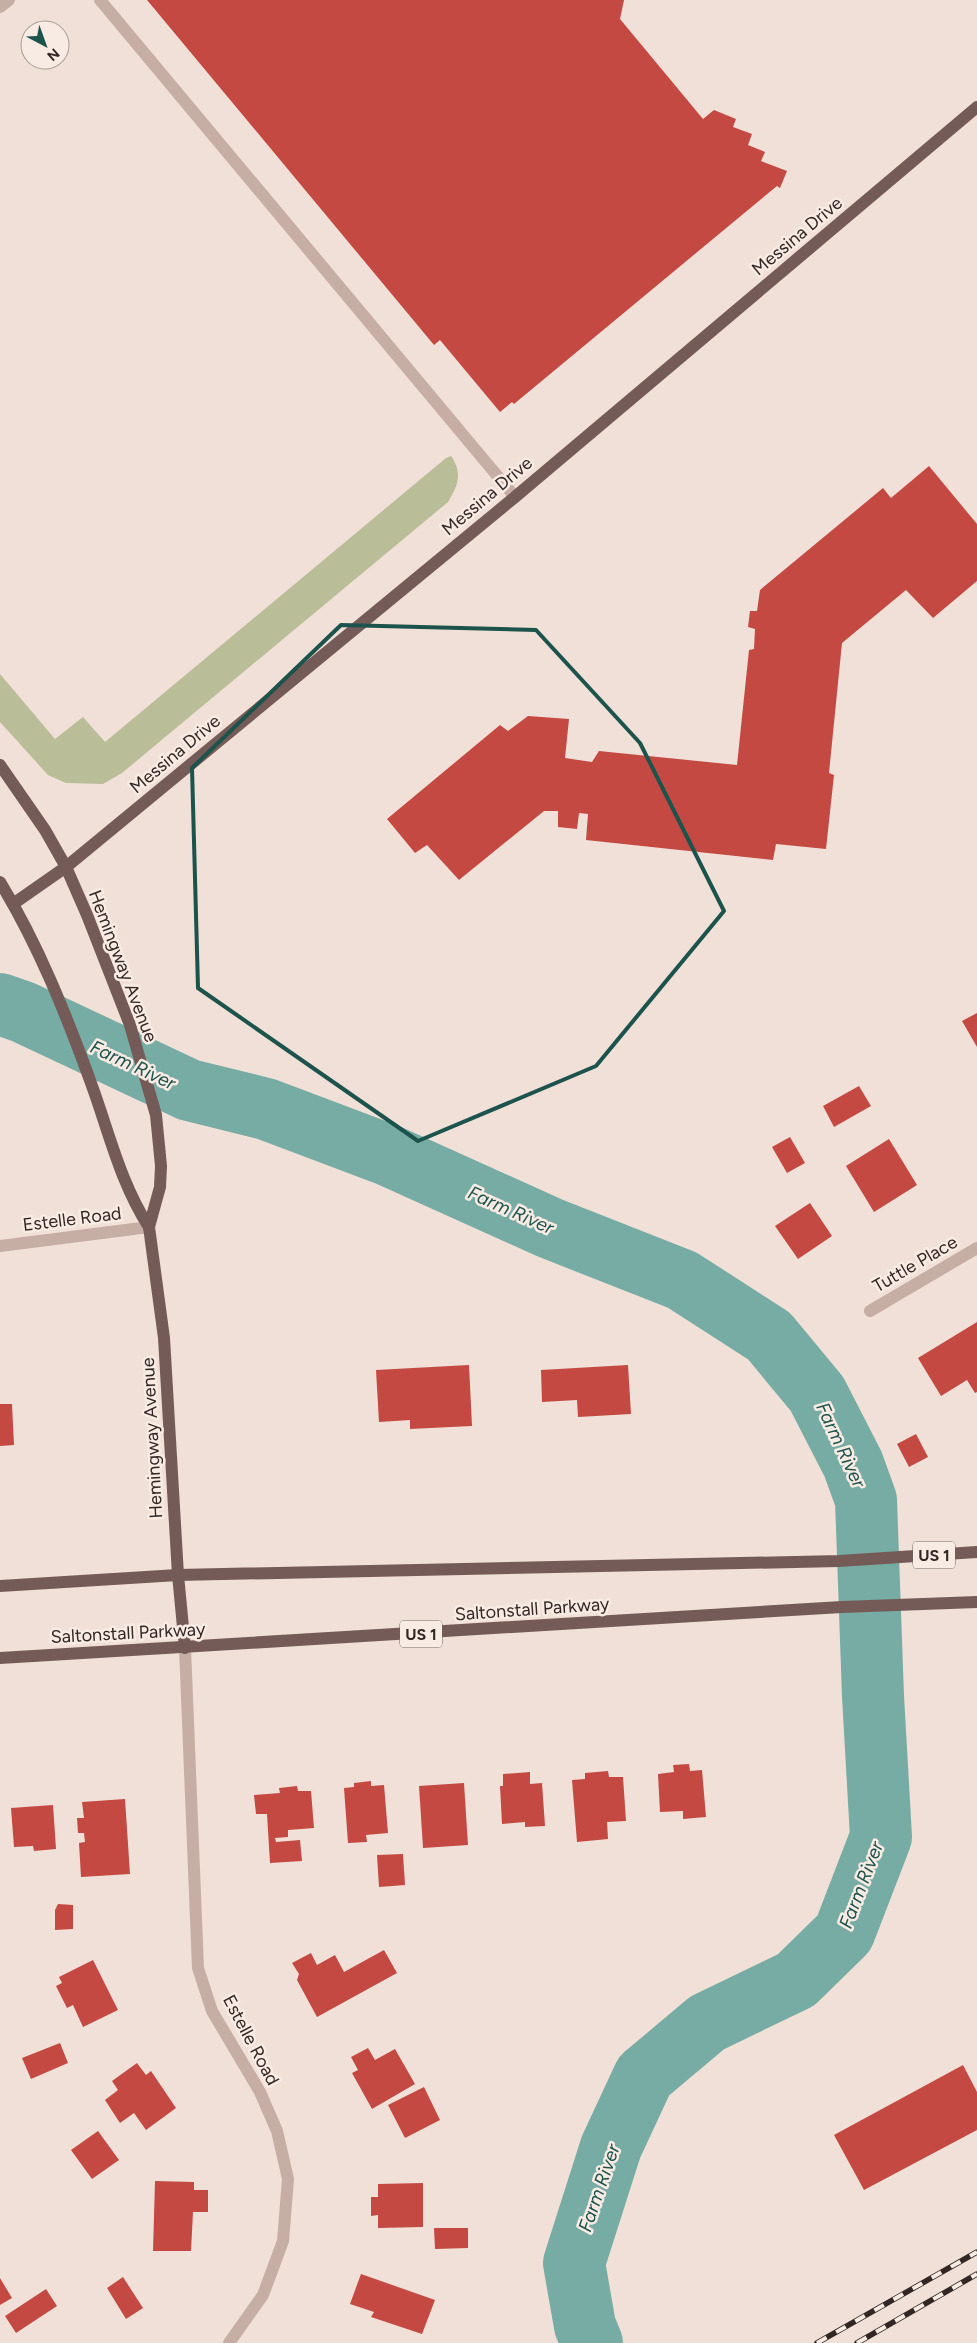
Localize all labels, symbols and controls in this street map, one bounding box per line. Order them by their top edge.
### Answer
north arrow [20,20,70,70]
text: N [44,44,63,64]
street label: Messina Drive [747,192,847,280]
street label: Messina Drive [437,452,537,540]
street label: Messina Drive [125,710,225,798]
street label: Hemingway Avenue [84,887,162,1045]
water label: Farm River [87,1035,180,1095]
water label: Farm River [465,1181,558,1239]
street label: Estelle Road [21,1202,123,1236]
street label: Tuttle Place [869,1231,961,1297]
street label: Hemingway Avenue [137,1357,167,1519]
water label: Farm River [811,1399,871,1492]
road number: US 1 [913,1542,955,1568]
street label: Saltonstall Parkway [454,1593,610,1625]
street label: Saltonstall Parkway [50,1618,206,1648]
road number: US 1 [400,1620,442,1648]
water label: Farm River [834,1838,888,1932]
street label: Estelle Road [218,1991,284,2089]
water label: Farm River [573,2140,625,2235]

